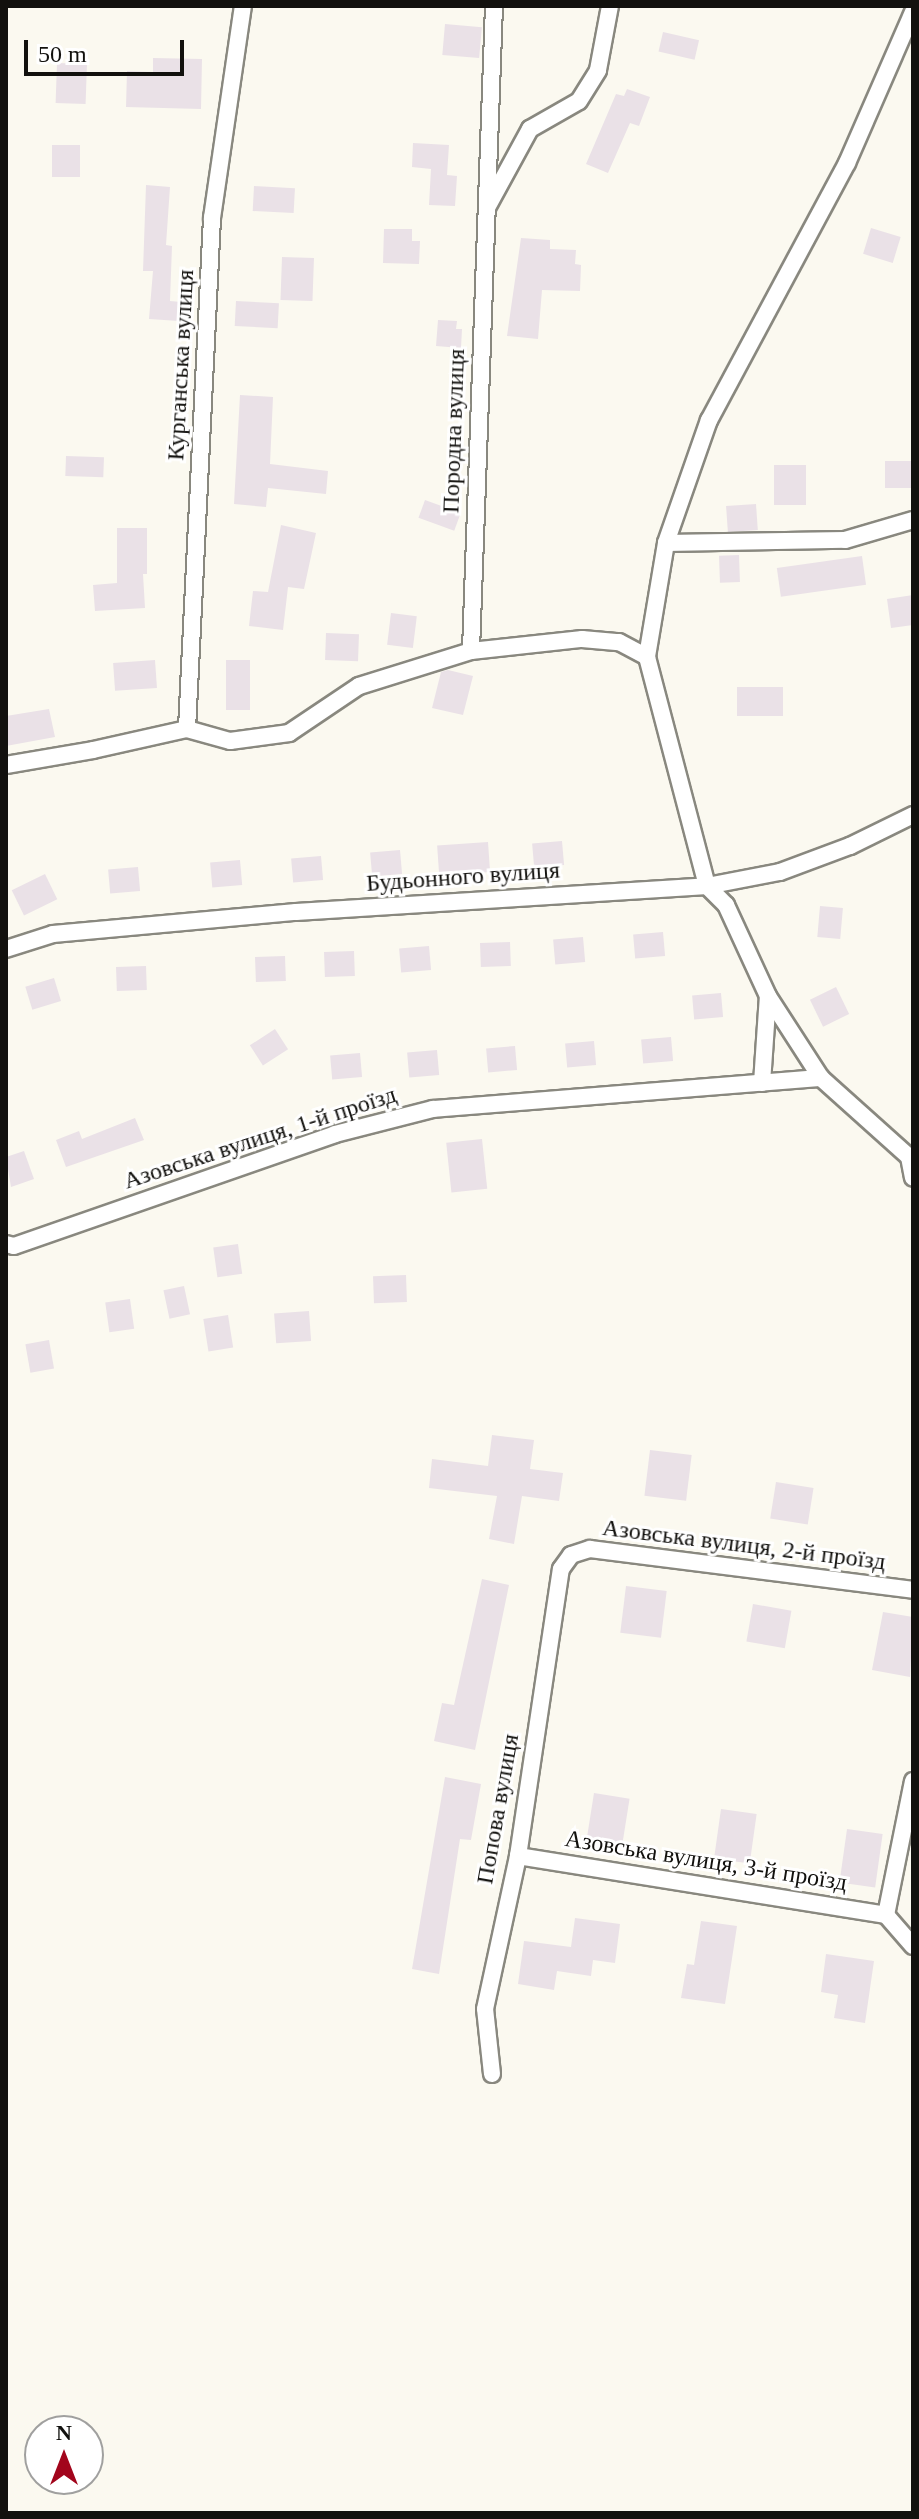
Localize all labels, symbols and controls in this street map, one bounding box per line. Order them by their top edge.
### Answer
scale bar [28,24,188,74]
text: 50 m [38,41,87,67]
street label: Курганська вулиця [162,269,200,461]
street label: Породна вулиця [437,348,471,514]
street label: Будьонного вулиця [365,856,561,898]
street label: Азовська вулиця, 1-й проїзд [120,1080,400,1196]
street label: Азовська вулиця, 2-й проїзд [601,1513,887,1577]
street label: Попова вулиця [471,1732,525,1886]
street label: Азовська вулиця, 3-й проїзд [563,1824,849,1898]
north arrow [24,2415,104,2495]
text: N [56,2420,72,2445]

